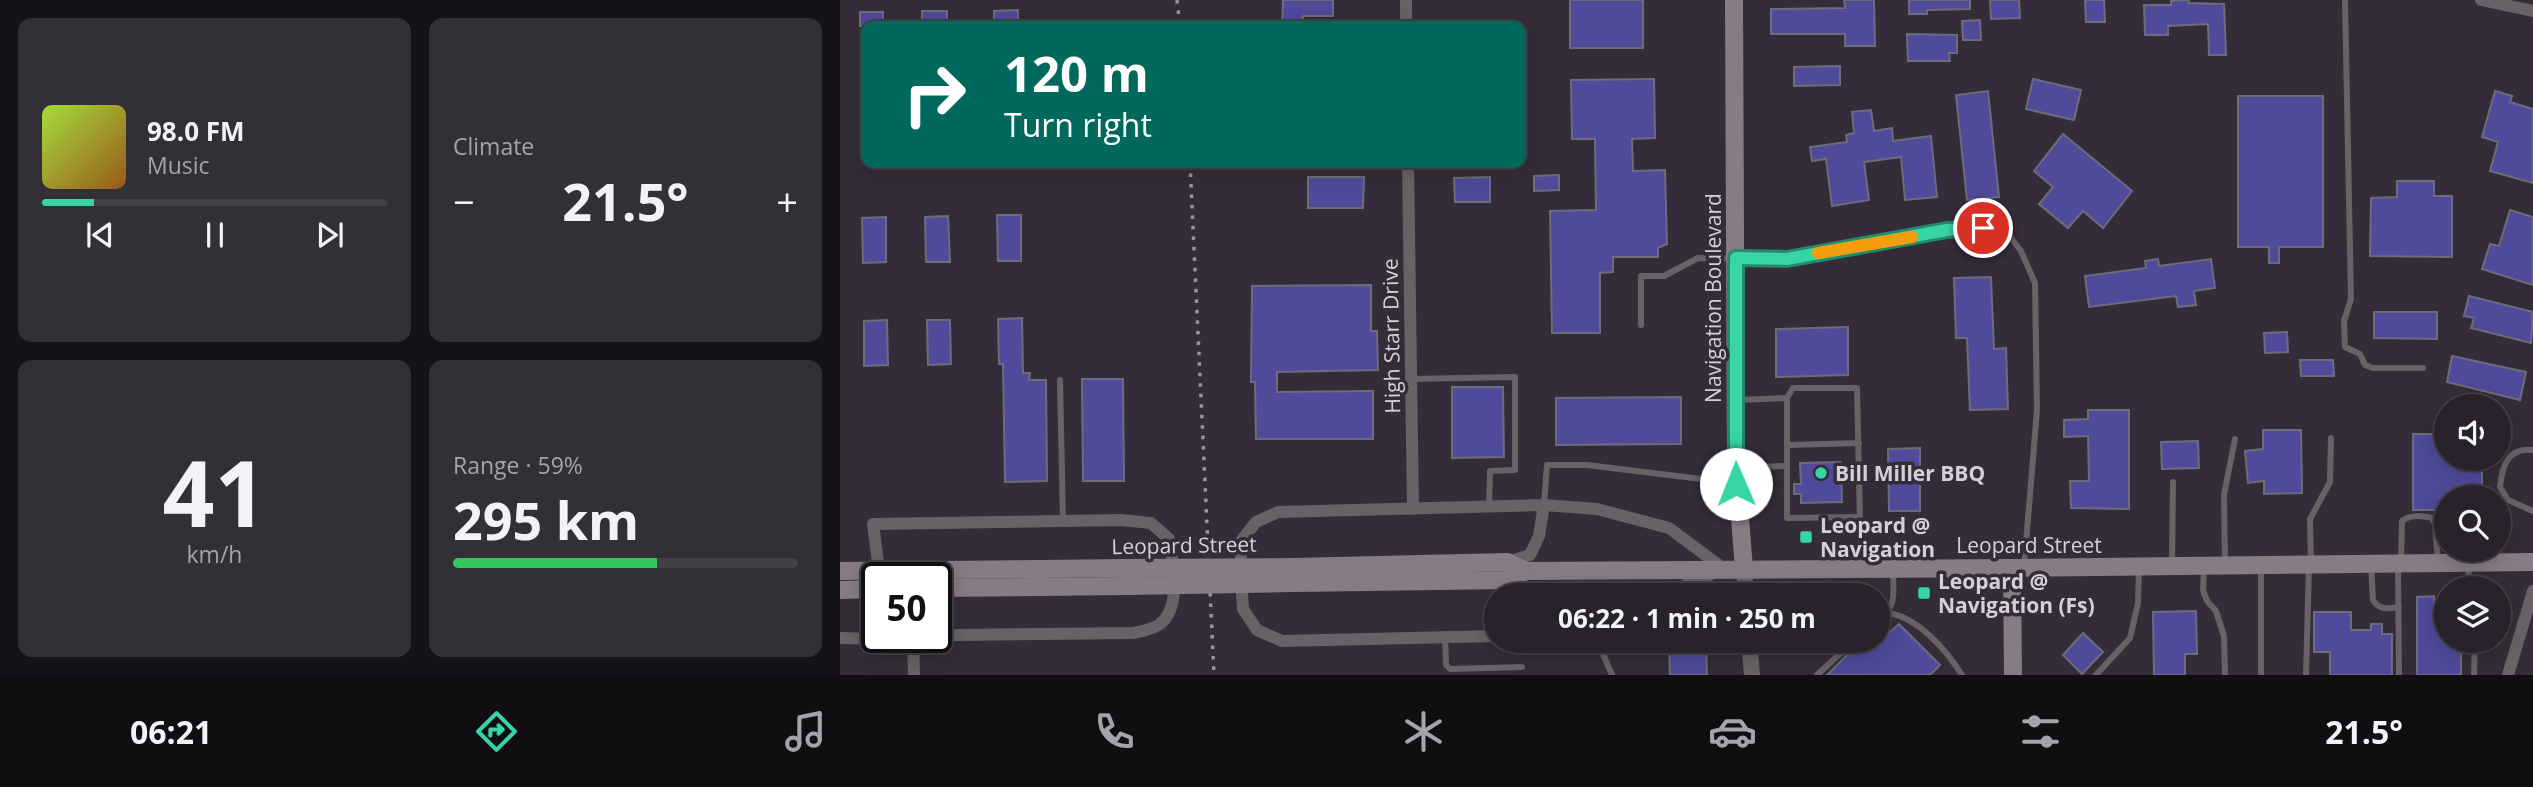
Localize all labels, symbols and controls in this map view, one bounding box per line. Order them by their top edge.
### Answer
text: 120 m [1004,40,1149,106]
icon: right [889,49,980,140]
text: Turn right [1004,103,1152,146]
text: 98.0 FM [147,113,245,149]
text: Climate [453,130,534,162]
text: Music [147,149,210,181]
text: 21.5° [562,165,689,236]
text: − [453,175,475,227]
text: + [776,175,798,227]
street label: Navigation Boulevard [1699,193,1727,403]
pin [1953,198,2013,258]
icon: arrive [1964,209,2002,247]
icon: previous [81,216,119,254]
icon: pause [196,216,234,254]
icon: next [311,216,349,254]
street label: High Starr Drive [1376,258,1406,414]
map controls [2434,394,2511,653]
button: sound [2434,394,2511,471]
text: 41 [162,430,267,554]
position arrow [1699,447,1773,521]
text: Range · 59% [453,449,583,481]
place label: Bill Miller BBQ [1835,459,1985,487]
marker: Bill Miller BBQ [1813,465,1829,481]
text: 295 km [453,484,639,555]
button: search [2434,485,2511,562]
place label: Leopard @ Navigation [1820,511,1935,563]
marker: Leopard @ Navigation [1798,529,1814,545]
street label: Leopard Street [1111,530,1257,560]
street label: Leopard Street [1956,531,2102,559]
text: km/h [187,538,242,570]
speed limit sign: 50 [861,562,952,653]
place label: Leopard @ Navigation (Fs) [1938,567,2095,619]
button: layers [2434,576,2511,653]
marker: Leopard @ Navigation (Fs) [1916,585,1932,601]
text: 06:22 · 1 min · 250 m [1558,600,1816,636]
icon: directions [472,707,521,756]
icon: music [781,707,830,756]
icon: phone [1090,707,1139,756]
icon: climate [1399,707,1448,756]
icon: car [1708,707,1757,756]
icon: filters [2016,707,2065,756]
text: 06:21 [130,710,212,753]
text: 21.5° [2325,710,2403,753]

